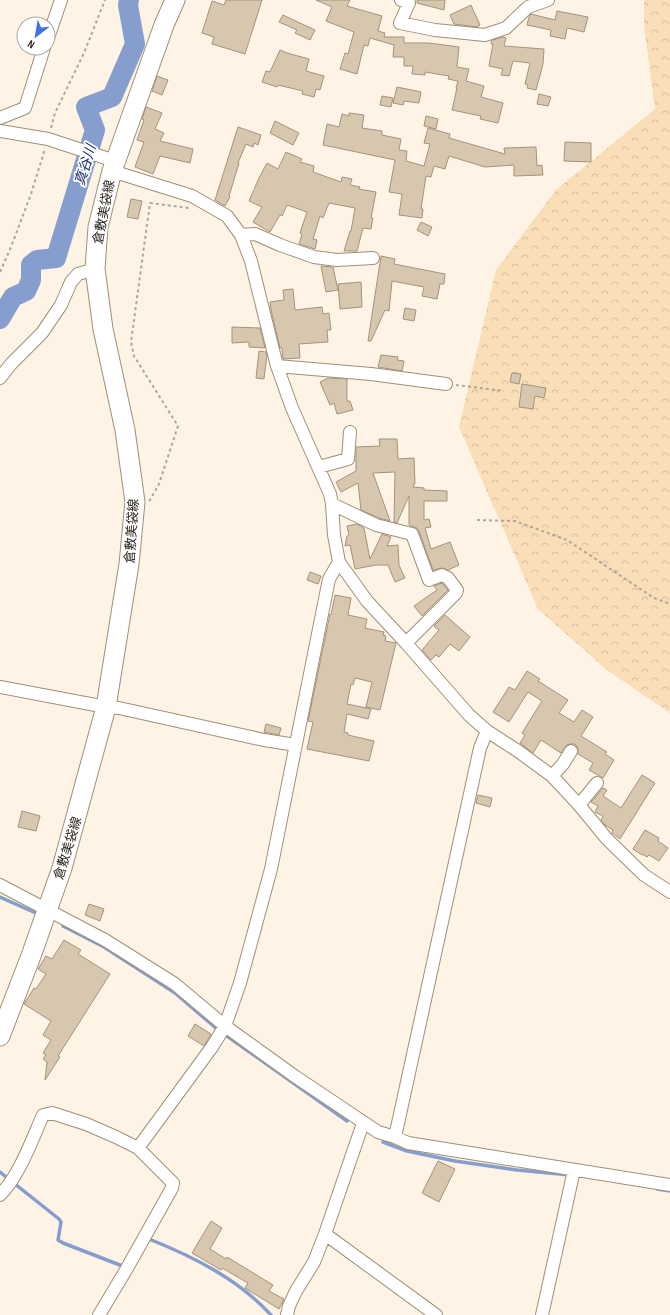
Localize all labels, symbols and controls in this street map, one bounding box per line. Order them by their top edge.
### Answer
north arrow [16,16,56,56]
text: N [25,37,37,51]
water label: 真谷川 [71,141,100,188]
street label: 倉敷美袋線 [90,179,118,246]
street label: 倉敷美袋線 [122,498,142,564]
street label: 倉敷美袋線 [51,815,85,882]

